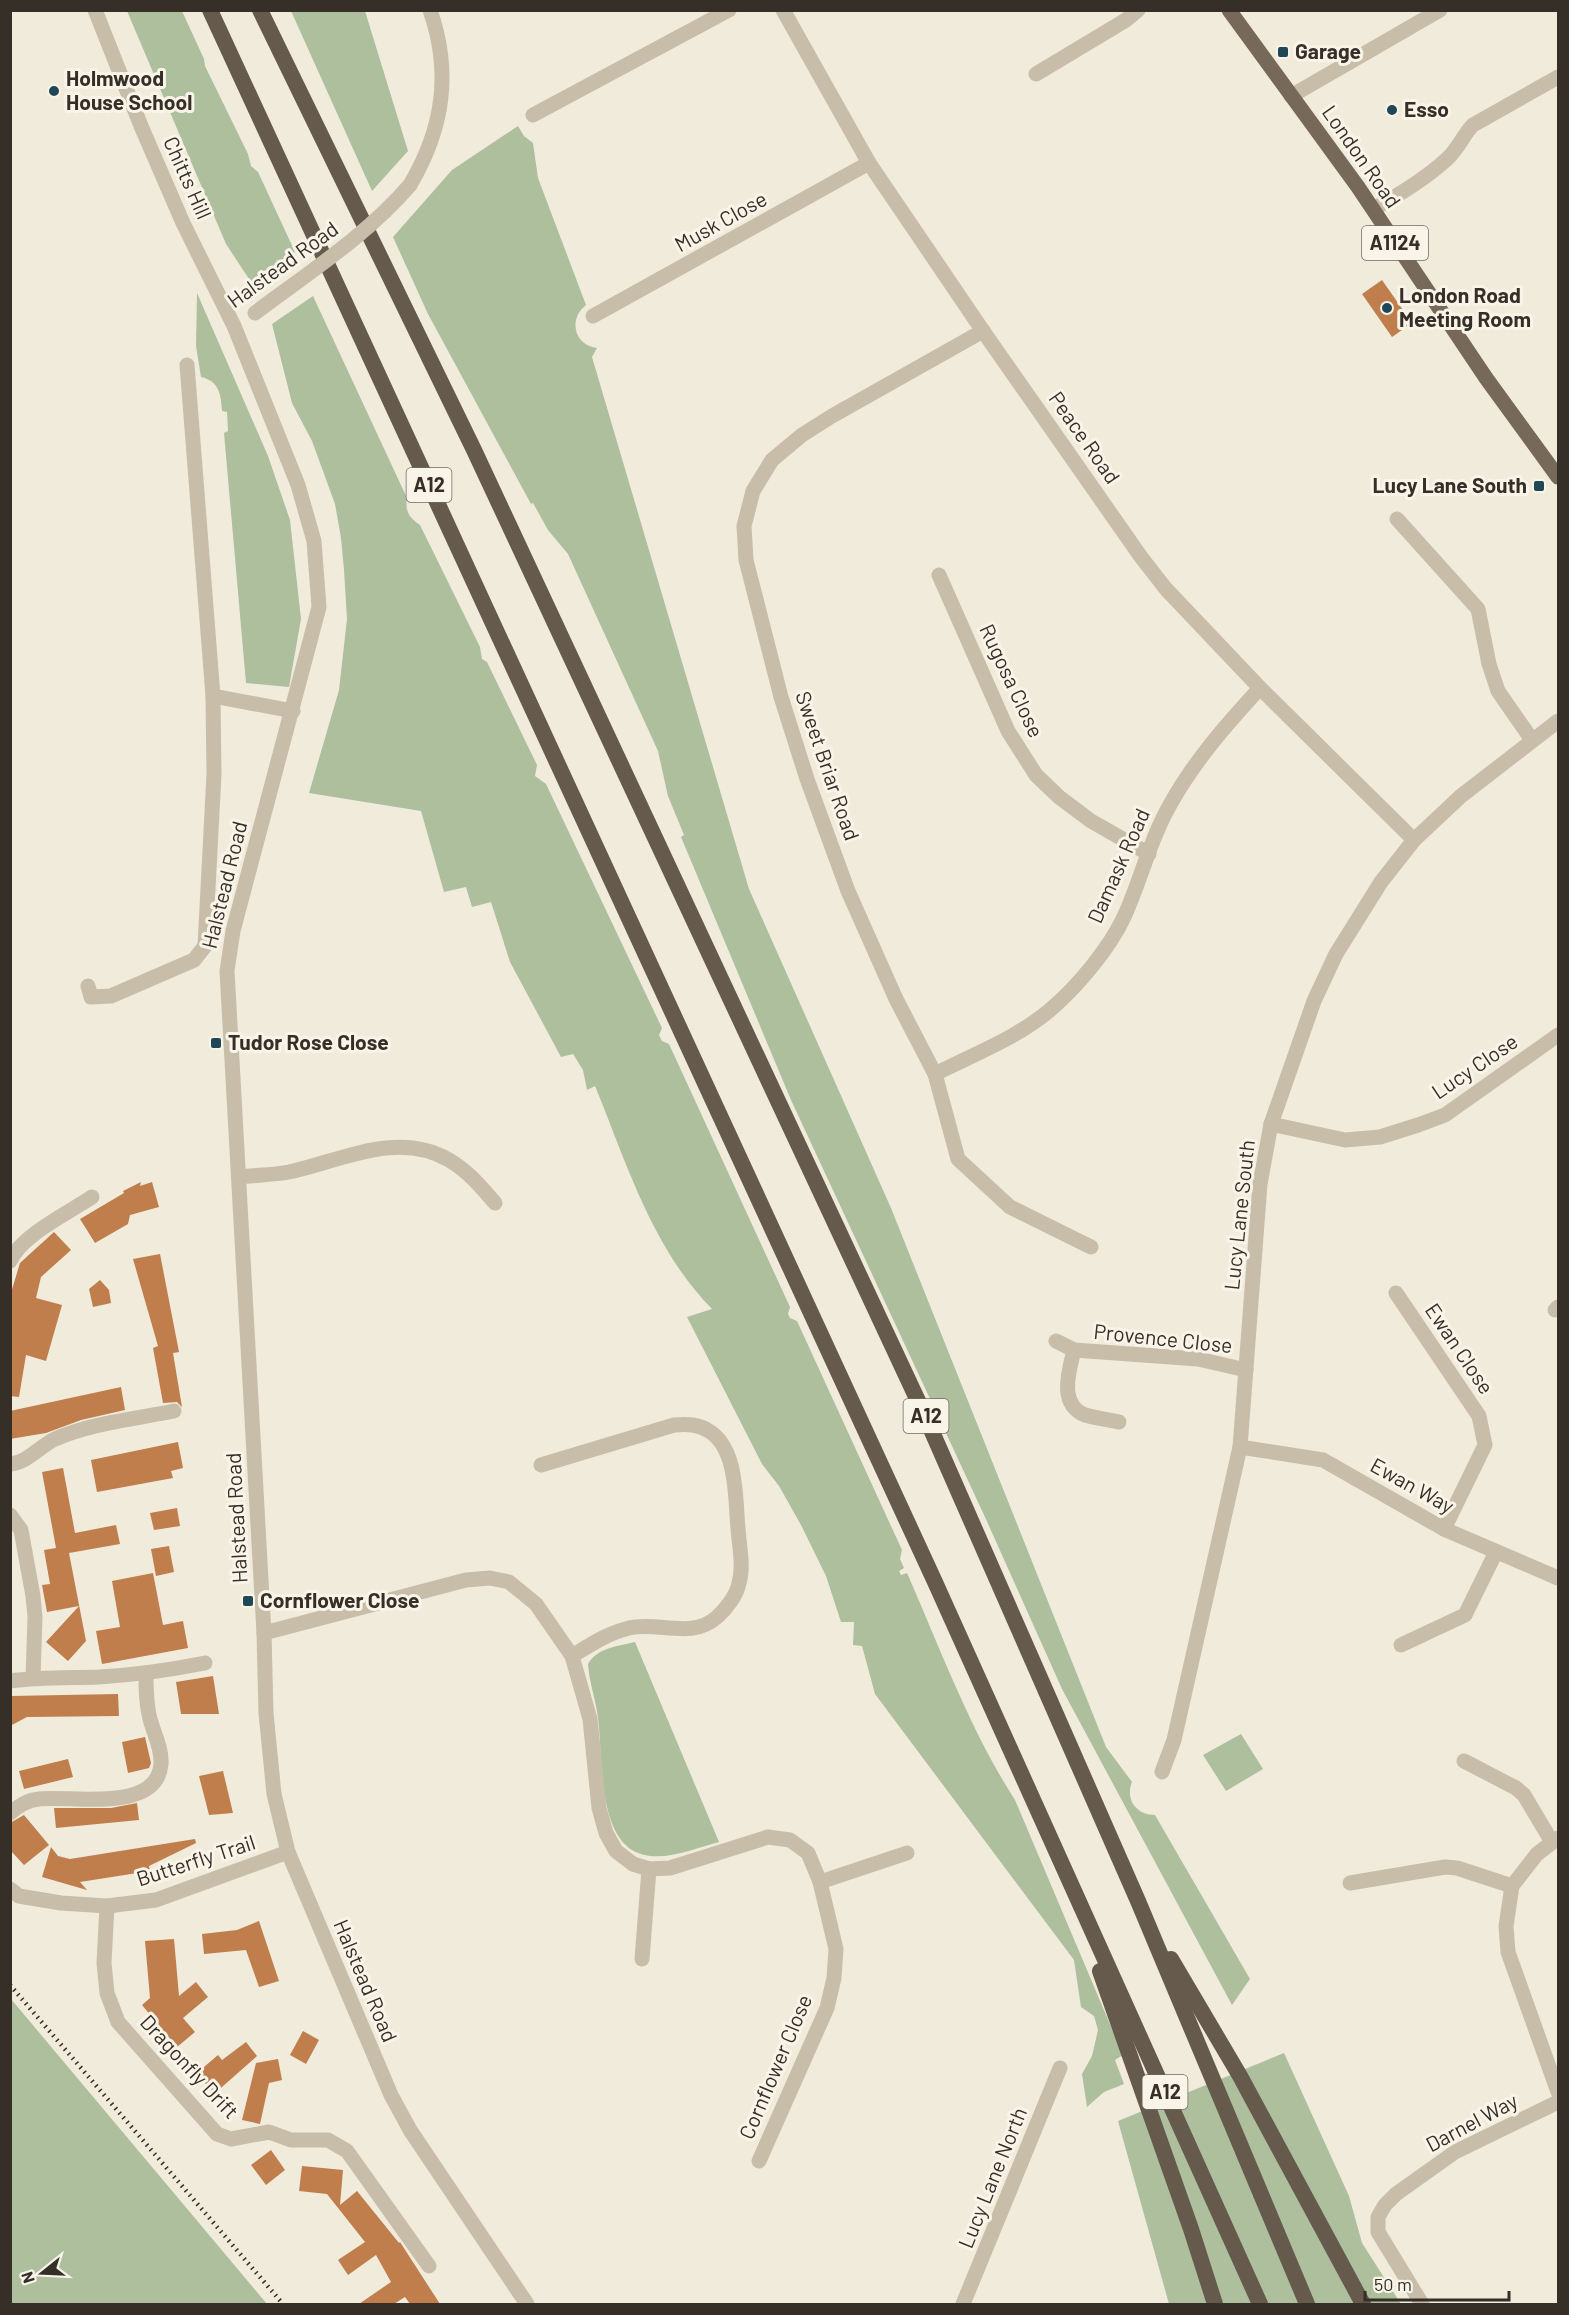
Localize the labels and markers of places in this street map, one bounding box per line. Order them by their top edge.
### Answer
place label: Garage [1295,38,1361,63]
marker: Garage [1276,45,1290,59]
place label: Holmwood House School [66,65,192,114]
marker: Holmwood House School [47,84,61,98]
place label: Esso [1404,96,1449,121]
marker: Esso [1385,103,1399,117]
place label: London Road Meeting Room [1399,282,1531,331]
marker: London Road Meeting Room [1380,301,1394,315]
place label: Lucy Lane South [1372,472,1527,497]
marker: Lucy Lane South [1532,479,1546,493]
place label: Tudor Rose Close [228,1029,389,1054]
marker: Tudor Rose Close [209,1036,223,1050]
place label: Cornflower Close [260,1587,419,1612]
marker: Cornflower Close [241,1594,255,1608]

